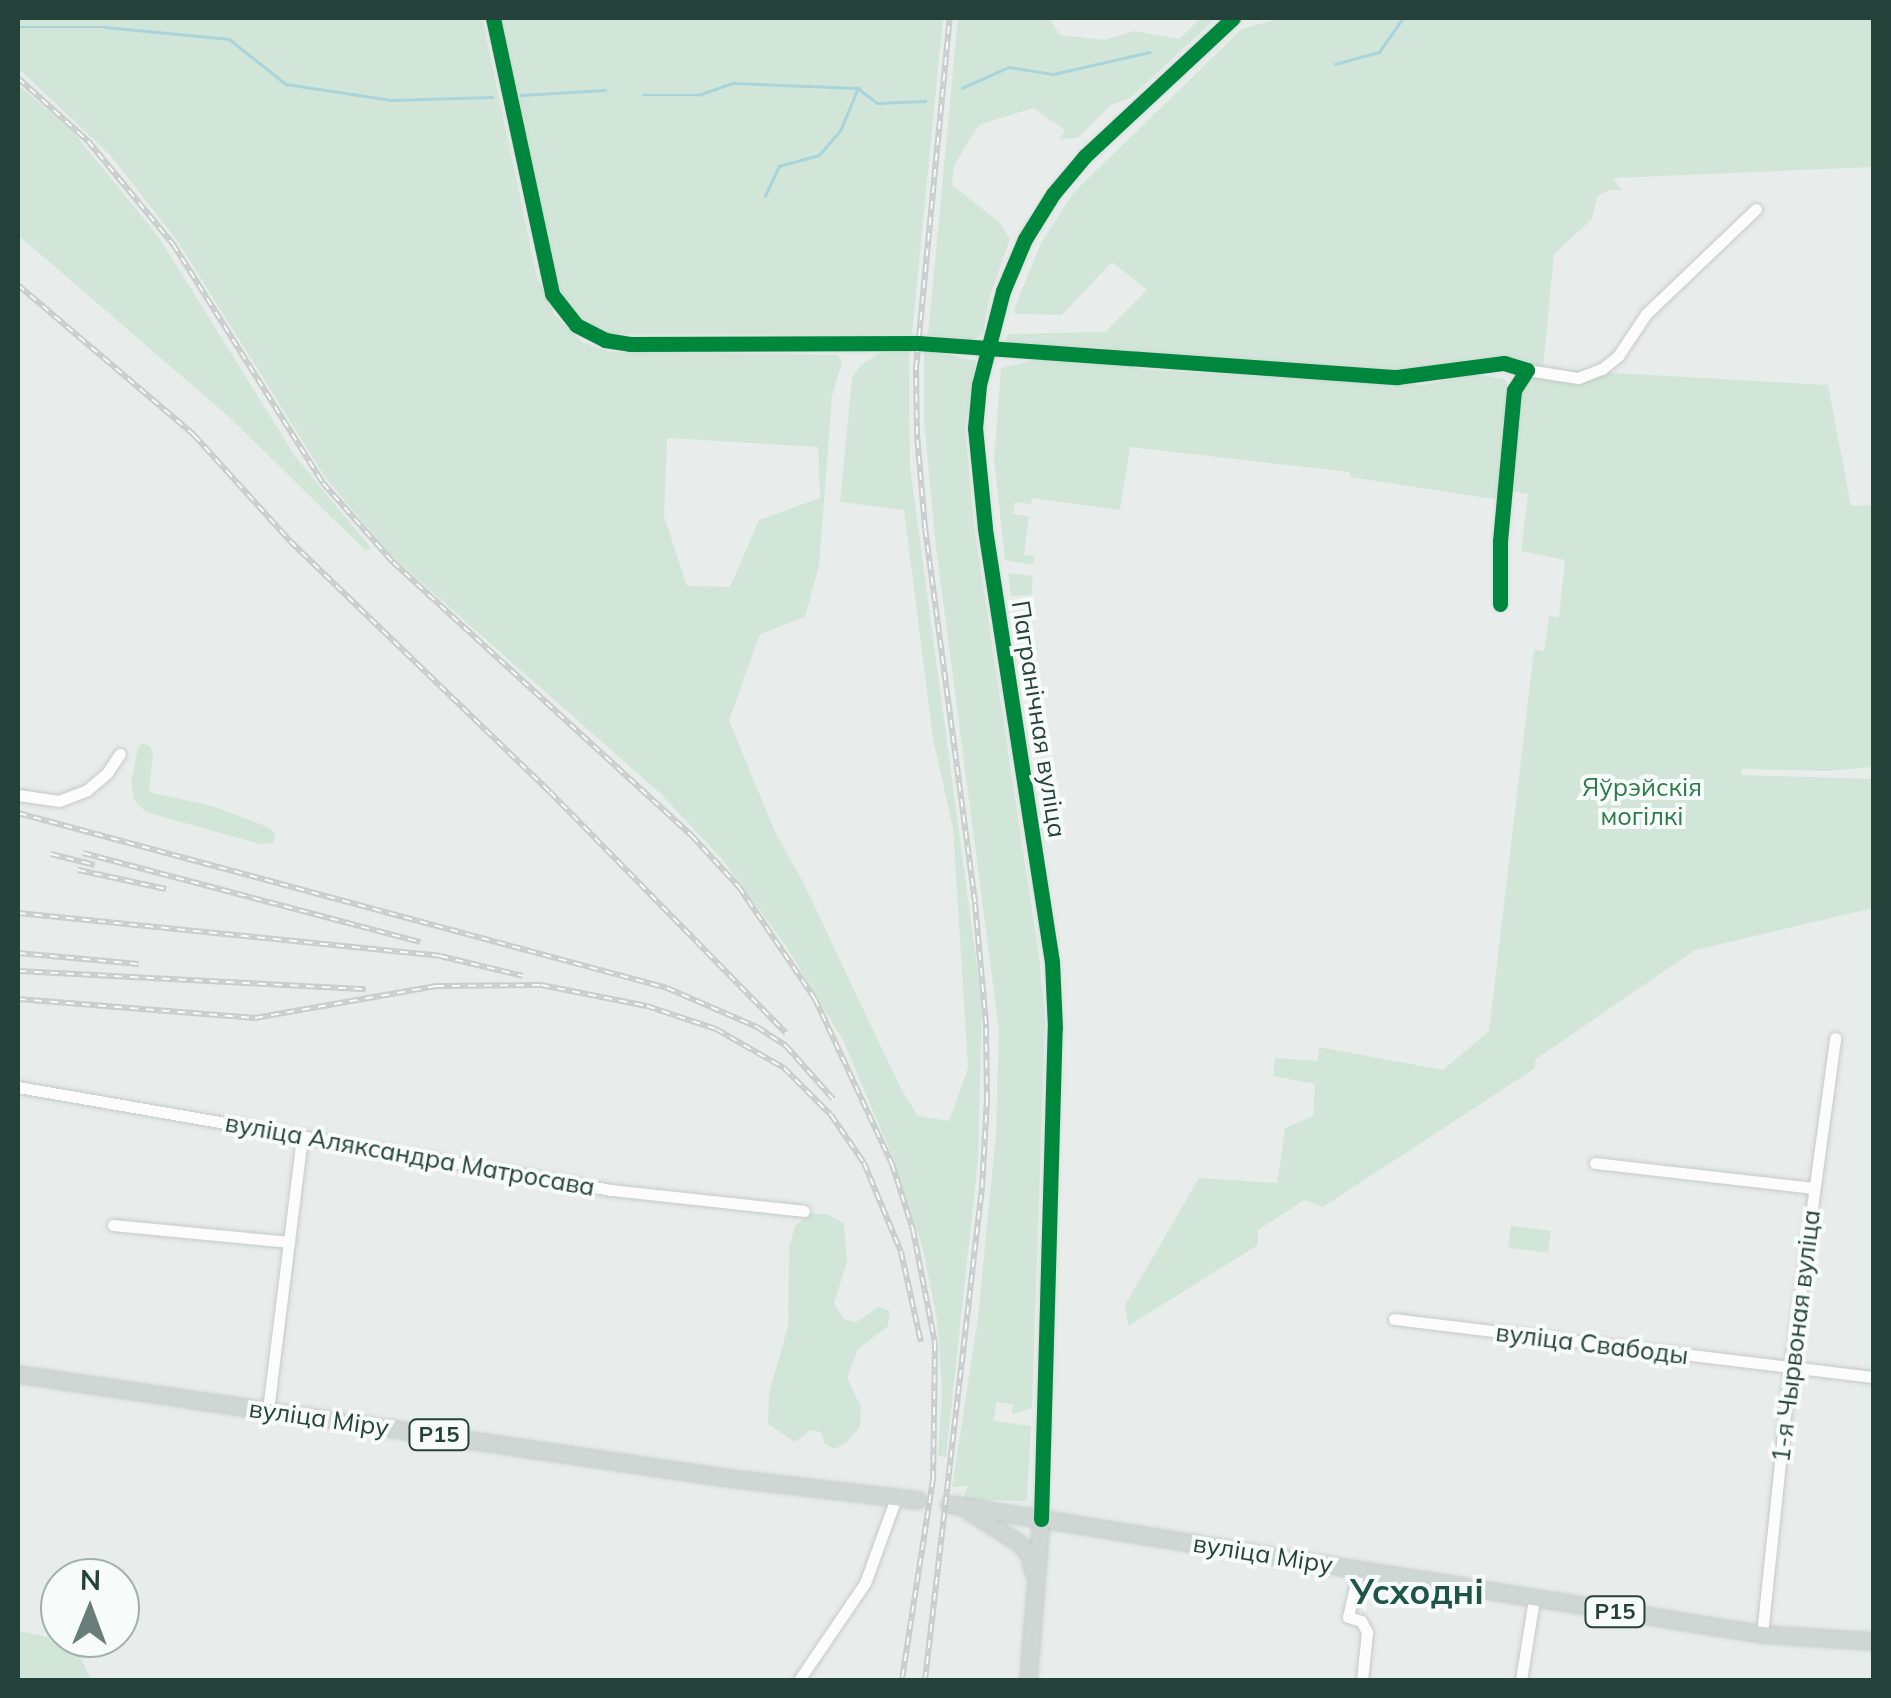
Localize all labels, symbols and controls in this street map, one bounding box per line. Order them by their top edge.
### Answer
street label: Пагранічная вуліца [1005,598,1073,840]
park label: Яўрэйскія могілкі [1582,773,1702,832]
street label: вуліца Аляксандра Матросава [223,1108,597,1202]
street label: 1-я Чырвоная вуліца [1766,1208,1826,1464]
street label: вуліца Свабоды [1494,1317,1690,1371]
street label: вуліца Міру [247,1393,391,1443]
road number: Р15 [406,1418,472,1452]
street label: вуліца Міру [1191,1528,1335,1580]
north arrow [40,1558,140,1658]
text: N [80,1562,101,1597]
district label: Усходні [1350,1570,1484,1612]
road number: Р15 [1582,1595,1648,1629]

